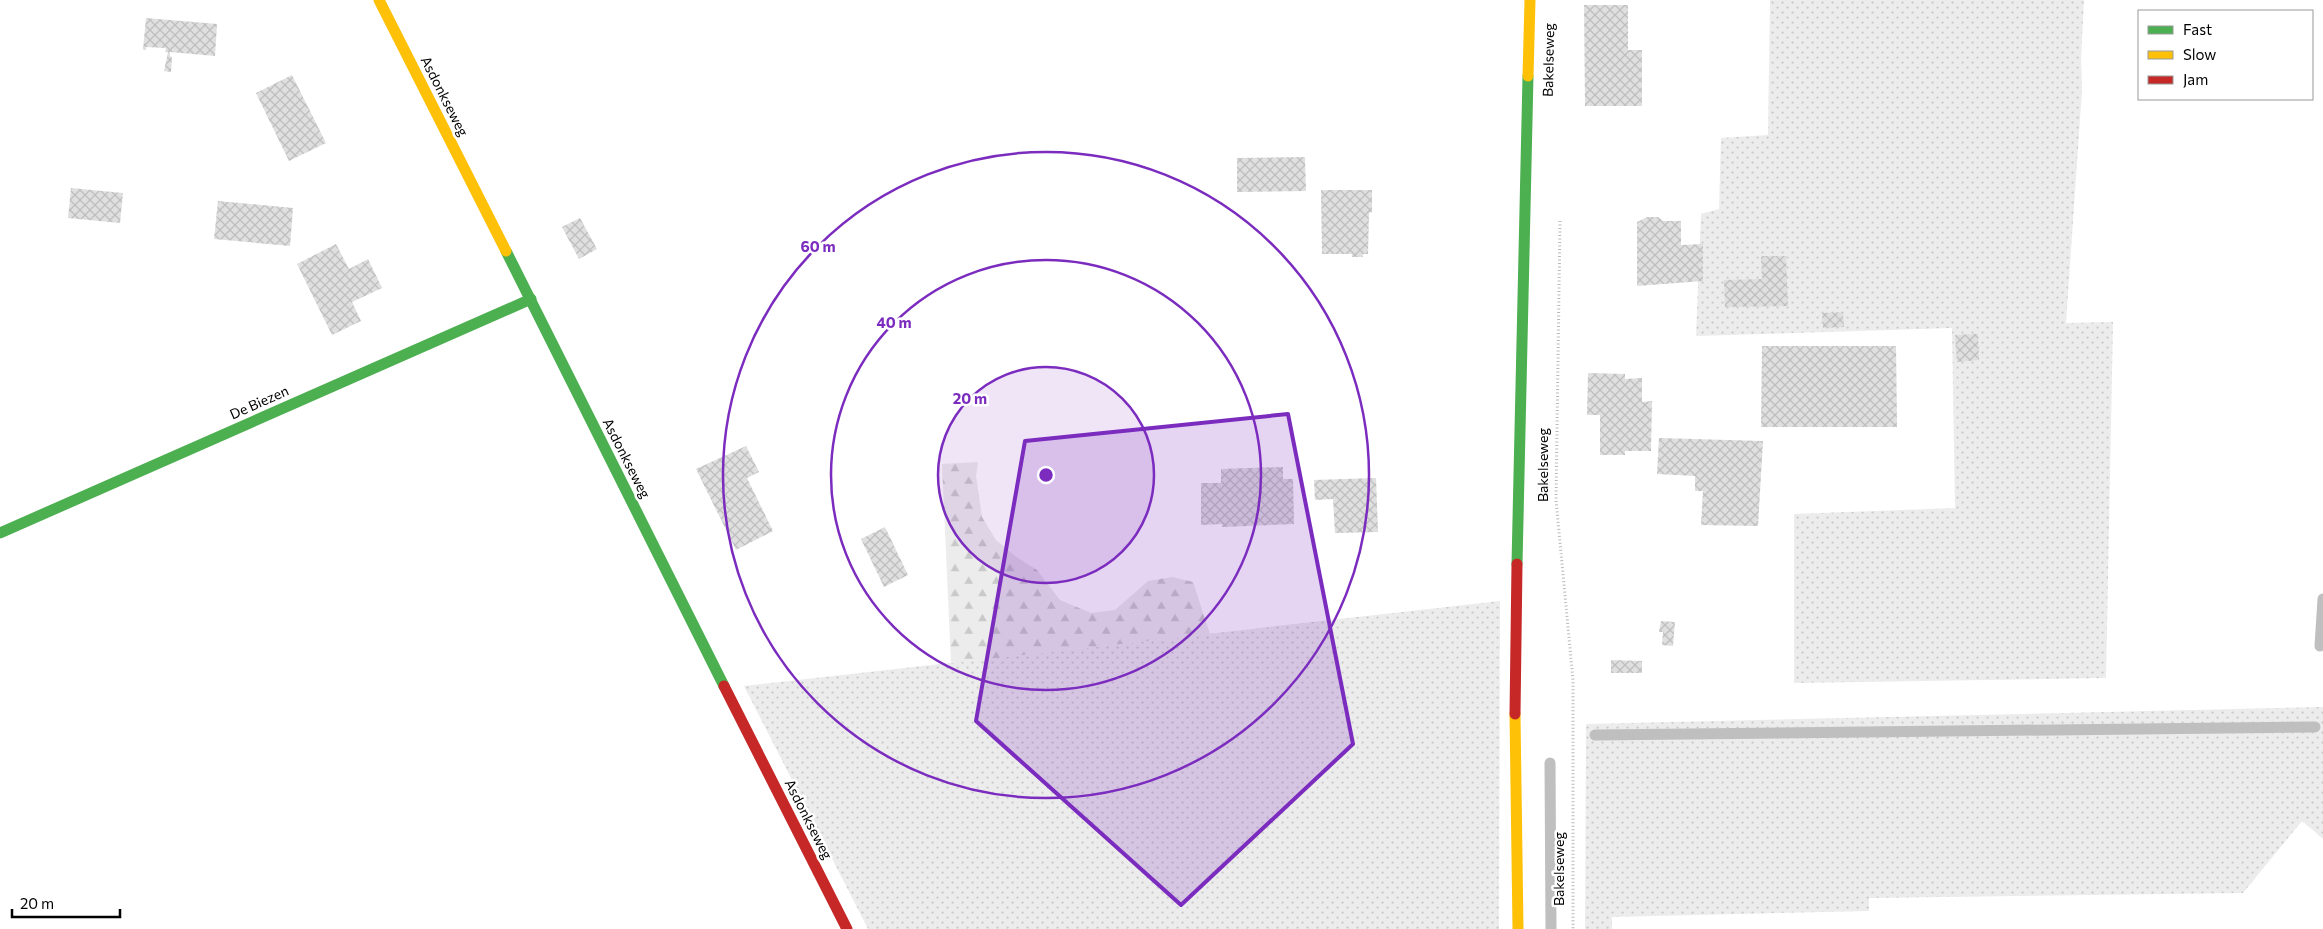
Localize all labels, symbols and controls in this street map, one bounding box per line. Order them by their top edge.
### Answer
legend [2138,10,2313,100]
text: Fast [2183,20,2212,38]
street label: Bakelseweg [1539,22,1557,97]
text: Slow [2183,45,2216,63]
street label: Asdonkseweg [418,53,473,139]
text: Jam [2183,70,2208,88]
text: 60 m [800,237,836,255]
text: 40 m [876,313,912,331]
street label: De Biezen [227,381,291,423]
text: 20 m [953,389,987,407]
street label: Asdonkseweg [600,415,655,501]
street label: Bakelseweg [1534,428,1551,502]
centre of rings [1037,466,1055,484]
street label: Asdonkseweg [782,776,837,862]
street label: Bakelseweg [1550,832,1567,906]
scale bar [12,886,120,918]
text: 20 m [20,894,54,912]

